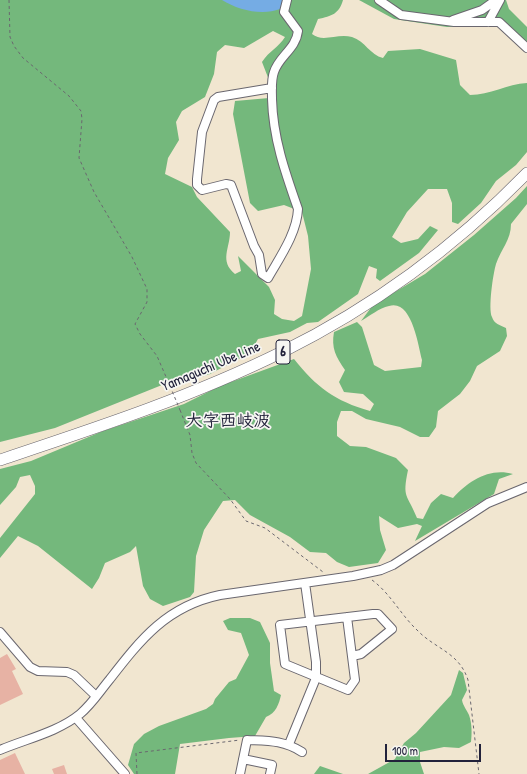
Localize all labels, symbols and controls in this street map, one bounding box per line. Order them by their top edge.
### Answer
street label: Yamaguchi Ube Line [159,338,263,396]
road number: 6 [276,340,290,364]
district label: 大字西岐波 [186,411,270,431]
scale bar [387,736,483,762]
text: 100 m [392,742,418,759]

